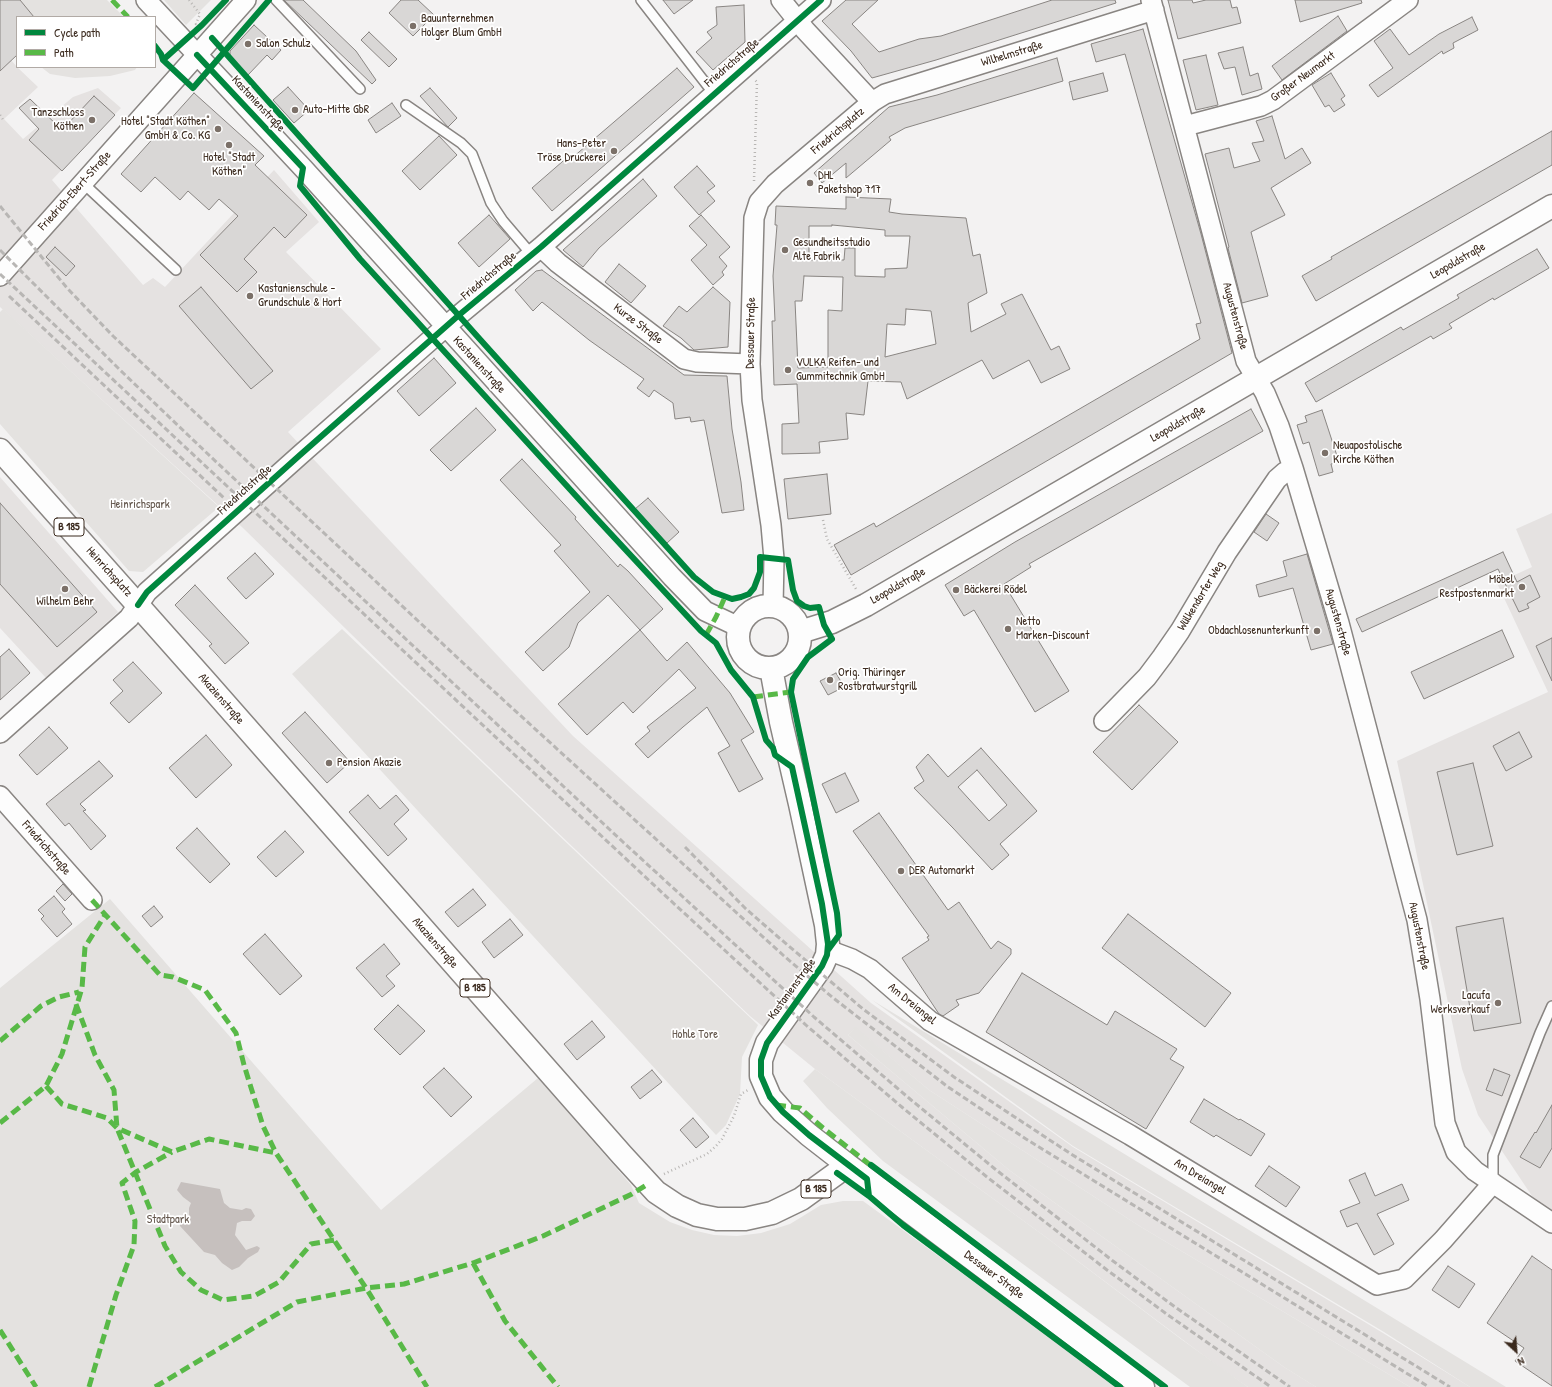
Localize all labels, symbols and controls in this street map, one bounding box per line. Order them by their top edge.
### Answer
place label: Bauunternehmen Holger Blum GmbH [421,12,502,40]
legend [16,16,156,68]
marker: Bauunternehmen Holger Blum GmbH [408,21,418,31]
text: Cycle path [54,24,100,41]
street label: Friedrichstraße [702,35,762,91]
place label: Salon Schulz [256,37,311,51]
street label: Wilhelmstraße [979,38,1045,70]
marker: Salon Schulz [243,39,253,49]
text: Path [54,44,74,61]
street label: Großer Neumarkt [1268,49,1338,105]
street label: Kastanienstraße [228,73,288,135]
place label: Auto-Mitte GbR [303,103,369,117]
marker: Auto-Mitte GbR [290,105,300,115]
street label: Friedrichsplatz [808,105,868,157]
place label: Tanzschloss Köthen [32,106,84,134]
marker: Tanzschloss Köthen [87,115,97,125]
place label: Hotel "Stadt Köthen" GmbH & Co. KG [121,115,210,143]
marker: Hotel "Stadt Köthen" GmbH & Co. KG [213,124,223,134]
place label: Hans-Peter Tröse Druckerei [537,137,606,165]
marker: Hotel "Stadt Köthen" [224,140,234,150]
marker: Hans-Peter Tröse Druckerei [609,146,619,156]
street label: Friedrich-Ebert-Straße [36,148,114,234]
place label: Hotel "Stadt Köthen" [203,151,255,179]
place label: DHL Paketshop 717 [818,169,881,197]
marker: DHL Paketshop 717 [805,178,815,188]
place label: Gesundheitsstudio Alte Fabrik [793,236,870,264]
street label: Leopoldstraße [1428,239,1488,283]
marker: Gesundheitsstudio Alte Fabrik [780,245,790,255]
street label: Friedrichstraße [459,249,519,303]
street label: Augustenstraße [1219,281,1251,351]
place label: Kastanienschule - Grundschule & Hort [258,282,341,310]
marker: Kastanienschule - Grundschule & Hort [245,291,255,301]
street label: Dessauer Straße [743,297,759,369]
street label: Kurze Straße [610,301,666,347]
street label: Kastanienstraße [450,333,508,397]
place label: VULKA Reifen- und Gummitechnik GmbH [796,356,884,384]
marker: VULKA Reifen- und Gummitechnik GmbH [783,365,793,375]
street label: Leopoldstraße [1148,402,1208,446]
place label: Neuapostolische Kirche Köthen [1333,439,1402,467]
marker: Neuapostolische Kirche Köthen [1320,448,1330,458]
street label: Friedrichstraße [215,462,275,518]
park label: Heinrichspark [110,498,170,512]
road number: B 185 [54,518,84,536]
street label: Heinrichsplatz [83,544,135,600]
street label: Wülkendorfer Weg [1175,559,1227,633]
street label: Leopoldstraße [868,564,928,608]
place label: Möbel Restpostenmarkt [1440,573,1514,601]
marker: Möbel Restpostenmarkt [1517,582,1527,592]
place label: Bäckerei Rödel [964,583,1027,597]
marker: Wilhelm Behr [60,584,70,594]
marker: Bäckerei Rödel [951,585,961,595]
street label: Augustenstraße [1322,587,1354,657]
place label: Wilhelm Behr [36,595,94,609]
place label: Netto Marken-Discount [1016,615,1089,643]
marker: Netto Marken-Discount [1003,624,1013,634]
place label: Obdachlosenunterkunft [1208,624,1309,638]
marker: Obdachlosenunterkunft [1312,626,1322,636]
place label: Orig. Thüringer Rostbratwurstgrill [838,666,917,694]
street label: Akazienstraße [195,671,247,727]
marker: Orig. Thüringer Rostbratwurstgrill [825,675,835,685]
place label: Pension Akazie [337,756,401,770]
marker: Pension Akazie [324,758,334,768]
street label: Friedrichstraße [18,818,74,878]
place label: DER Automarkt [909,864,974,878]
marker: DER Automarkt [896,866,906,876]
street label: Augustenstraße [1405,901,1433,971]
street label: Akazienstraße [409,915,461,971]
street label: Kastanienstraße [765,956,819,1022]
road number: B 185 [460,979,490,997]
street label: Am Dreiangel [885,980,939,1028]
place label: Lacufa Werksverkauf [1431,989,1490,1017]
marker: Lacufa Werksverkauf [1493,998,1503,1008]
park label: Hohle Tore [672,1028,718,1042]
street label: Am Dreiangel [1171,1156,1229,1198]
road number: B 185 [801,1180,831,1198]
park label: Stadtpark [147,1213,189,1227]
street label: Dessauer Straße [961,1248,1027,1302]
north arrow [1496,1331,1536,1371]
text: N [1516,1354,1527,1369]

